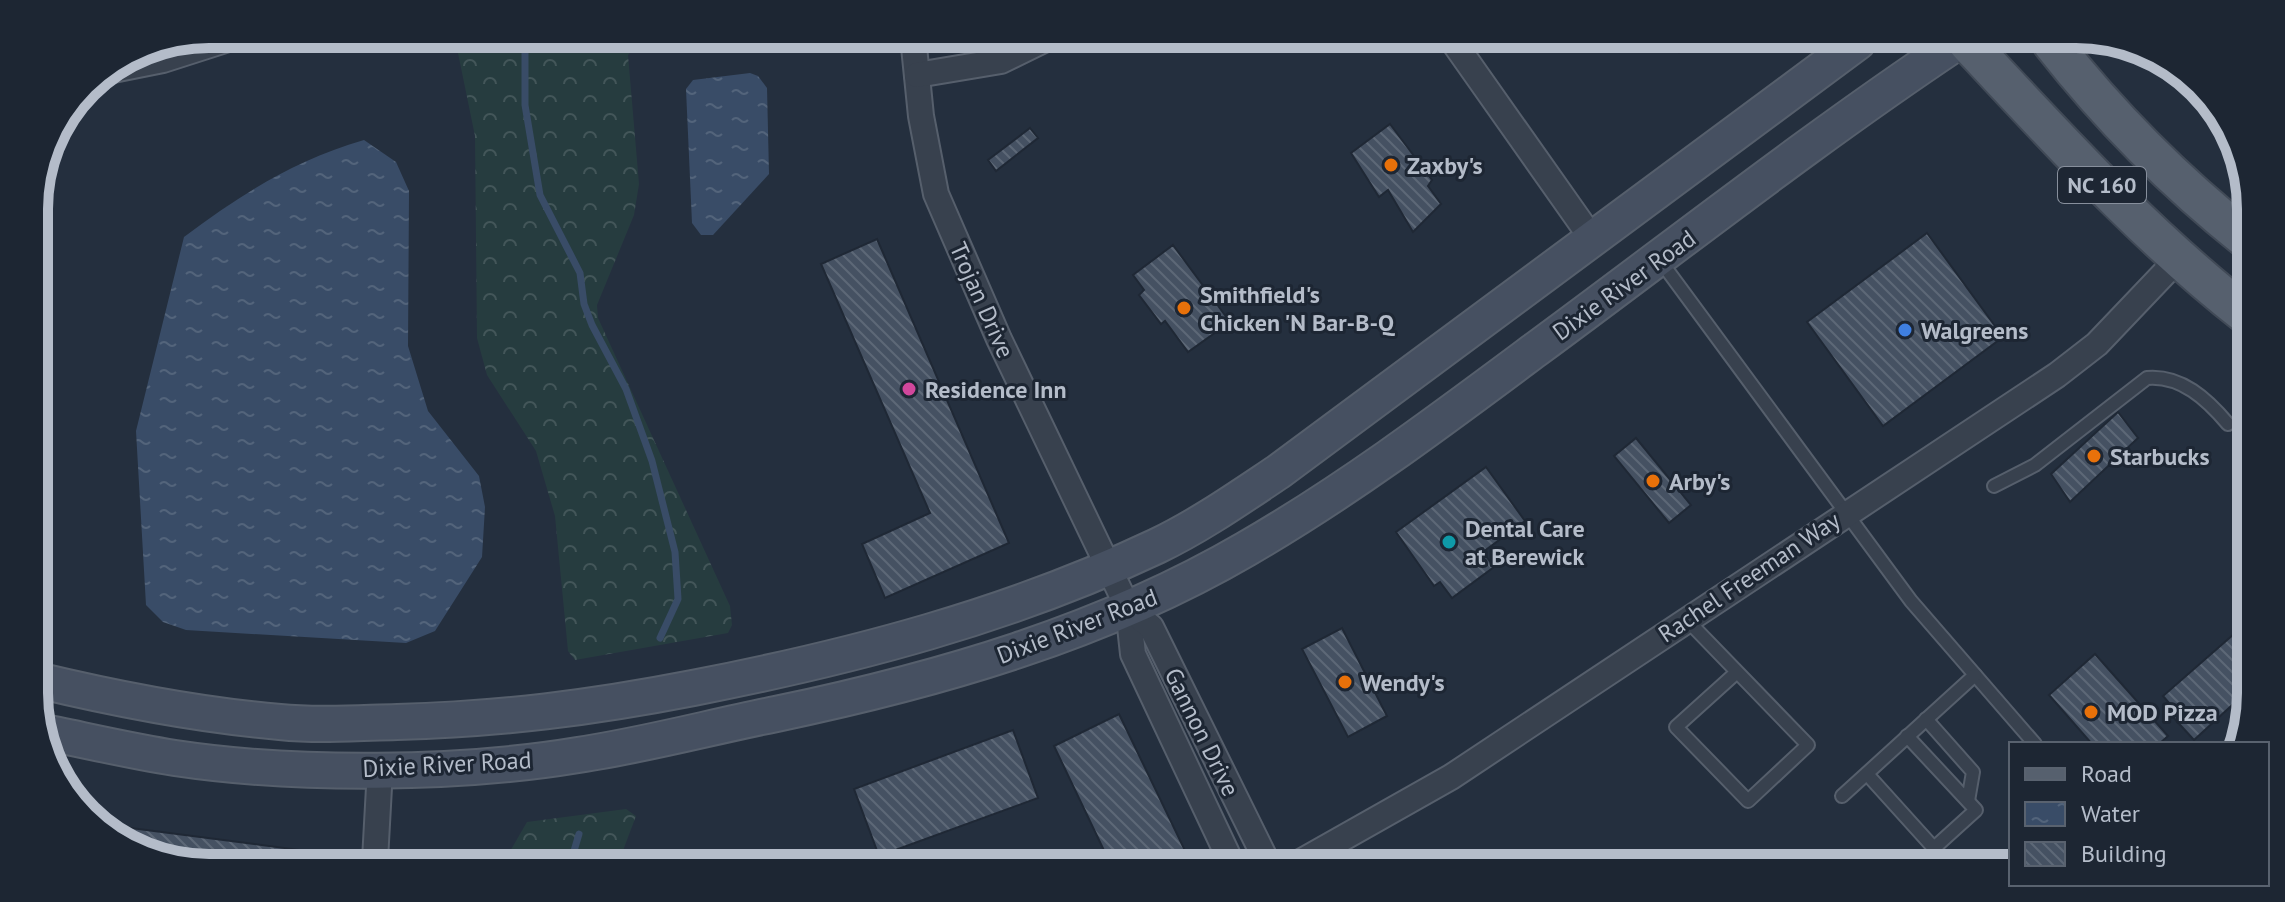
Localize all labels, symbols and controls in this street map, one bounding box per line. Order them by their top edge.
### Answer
place label: Zaxby's [1407,150,1483,181]
marker: Zaxby's [1382,156,1400,174]
road number: NC 160 [2058,167,2146,203]
street label: Dixie River Road [1546,223,1702,347]
street label: Trojan Drive [943,237,1021,363]
place label: Smithfield's Chicken 'N Bar-B-Q [1200,279,1395,338]
marker: Smithfield's Chicken 'N Bar-B-Q [1175,299,1193,317]
place label: Walgreens [1921,315,2028,346]
marker: Walgreens [1896,321,1914,339]
place label: Residence Inn [925,374,1067,405]
marker: Residence Inn [900,380,918,398]
place label: Starbucks [2110,441,2210,472]
marker: Starbucks [2085,447,2103,465]
place label: Arby's [1669,466,1730,497]
marker: Arby's [1644,472,1662,490]
street label: Rachel Freeman Way [1652,505,1846,649]
place label: Dental Care at Berewick [1465,513,1585,572]
marker: Dental Care at Berewick [1440,533,1458,551]
street label: Dixie River Road [993,581,1161,671]
street label: Gannon Drive [1158,663,1246,801]
place label: Wendy's [1361,667,1445,698]
marker: Wendy's [1336,673,1354,691]
place label: MOD Pizza [2107,697,2218,728]
marker: MOD Pizza [2082,703,2100,721]
legend [2009,742,2269,886]
street label: Dixie River Road [362,744,532,784]
text: Road [2081,758,2132,789]
text: Water [2081,798,2140,829]
text: Building [2081,838,2167,869]

